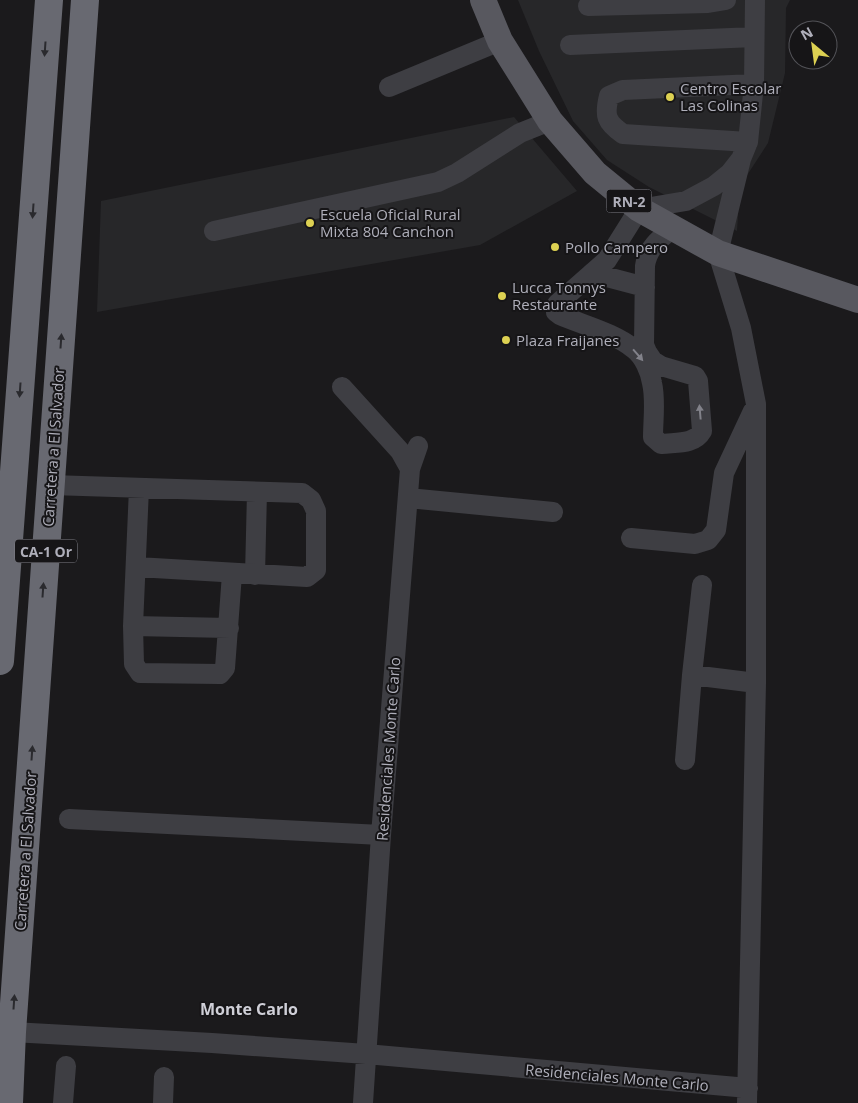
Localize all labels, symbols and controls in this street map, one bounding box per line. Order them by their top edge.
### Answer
north arrow [788,20,838,70]
text: N [797,22,816,44]
one-way arrow [41,41,49,57]
place label: Centro Escolar Las Colinas [680,78,781,115]
marker: Centro Escolar Las Colinas [664,91,676,103]
road number: RN-2 [606,190,652,212]
one-way arrow [29,203,37,219]
place label: Escuela Oficial Rural Mixta 804 Canchon [320,204,461,241]
marker: Escuela Oficial Rural Mixta 804 Canchon [304,217,316,229]
place label: Pollo Campero [565,237,668,257]
marker: Pollo Campero [549,241,561,253]
place label: Lucca Tonnys Restaurante [512,277,606,314]
marker: Lucca Tonnys Restaurante [496,290,508,302]
place label: Plaza Fraijanes [516,330,619,350]
one-way arrow [57,333,65,349]
marker: Plaza Fraijanes [500,334,512,346]
one-way arrow [633,348,644,361]
street label: Carretera a El Salvador [37,367,69,527]
one-way arrow [16,382,24,398]
one-way arrow [696,404,704,420]
road number: CA-1 Or [15,540,77,562]
one-way arrow [40,582,48,598]
street label: Residenciales Monte Carlo [372,656,404,842]
one-way arrow [28,744,36,760]
street label: Carretera a El Salvador [9,771,41,931]
one-way arrow [11,994,19,1010]
district label: Monte Carlo [200,998,298,1020]
street label: Residenciales Monte Carlo [524,1059,710,1095]

